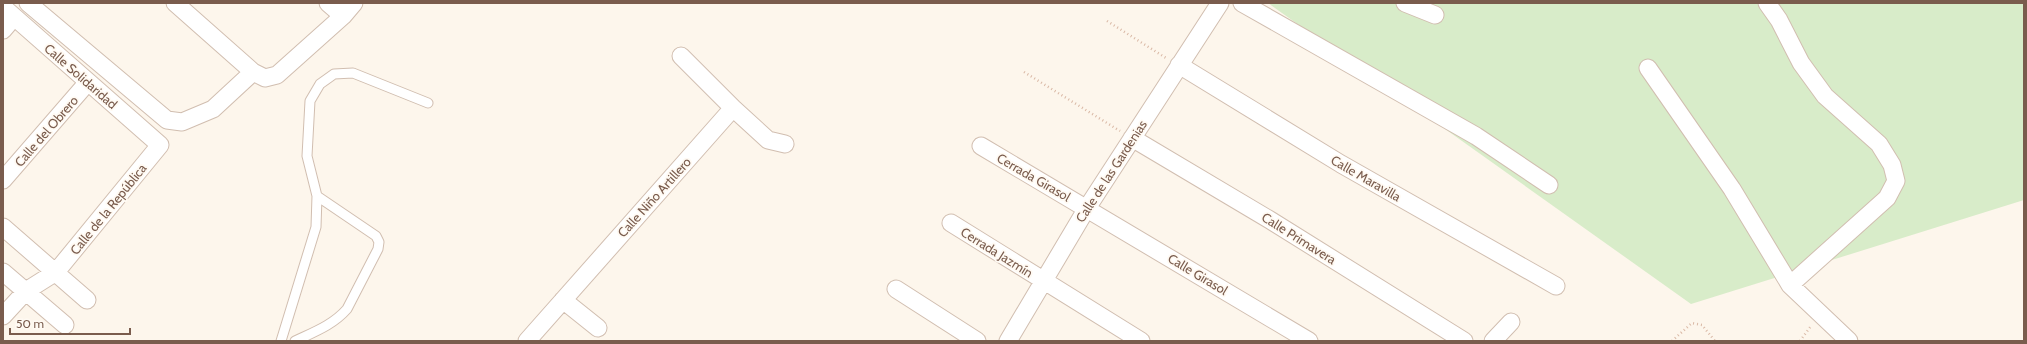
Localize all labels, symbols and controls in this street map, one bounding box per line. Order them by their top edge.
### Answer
street label: Calle Solidaridad [41,40,121,112]
street label: Calle del Obrero [11,92,81,170]
street label: Calle de las Gardenias [1072,116,1150,225]
street label: Cerrada Girasol [994,149,1074,205]
street label: Calle Maravilla [1328,152,1405,205]
street label: Calle Niño Artillero [614,154,694,240]
street label: Calle de la República [66,160,150,258]
street label: Calle Primavera [1259,209,1340,268]
street label: Cerrada Jazmín [958,223,1036,281]
street label: Calle Girasol [1165,250,1231,298]
scale bar [10,310,130,336]
text: 50 m [16,316,44,331]

